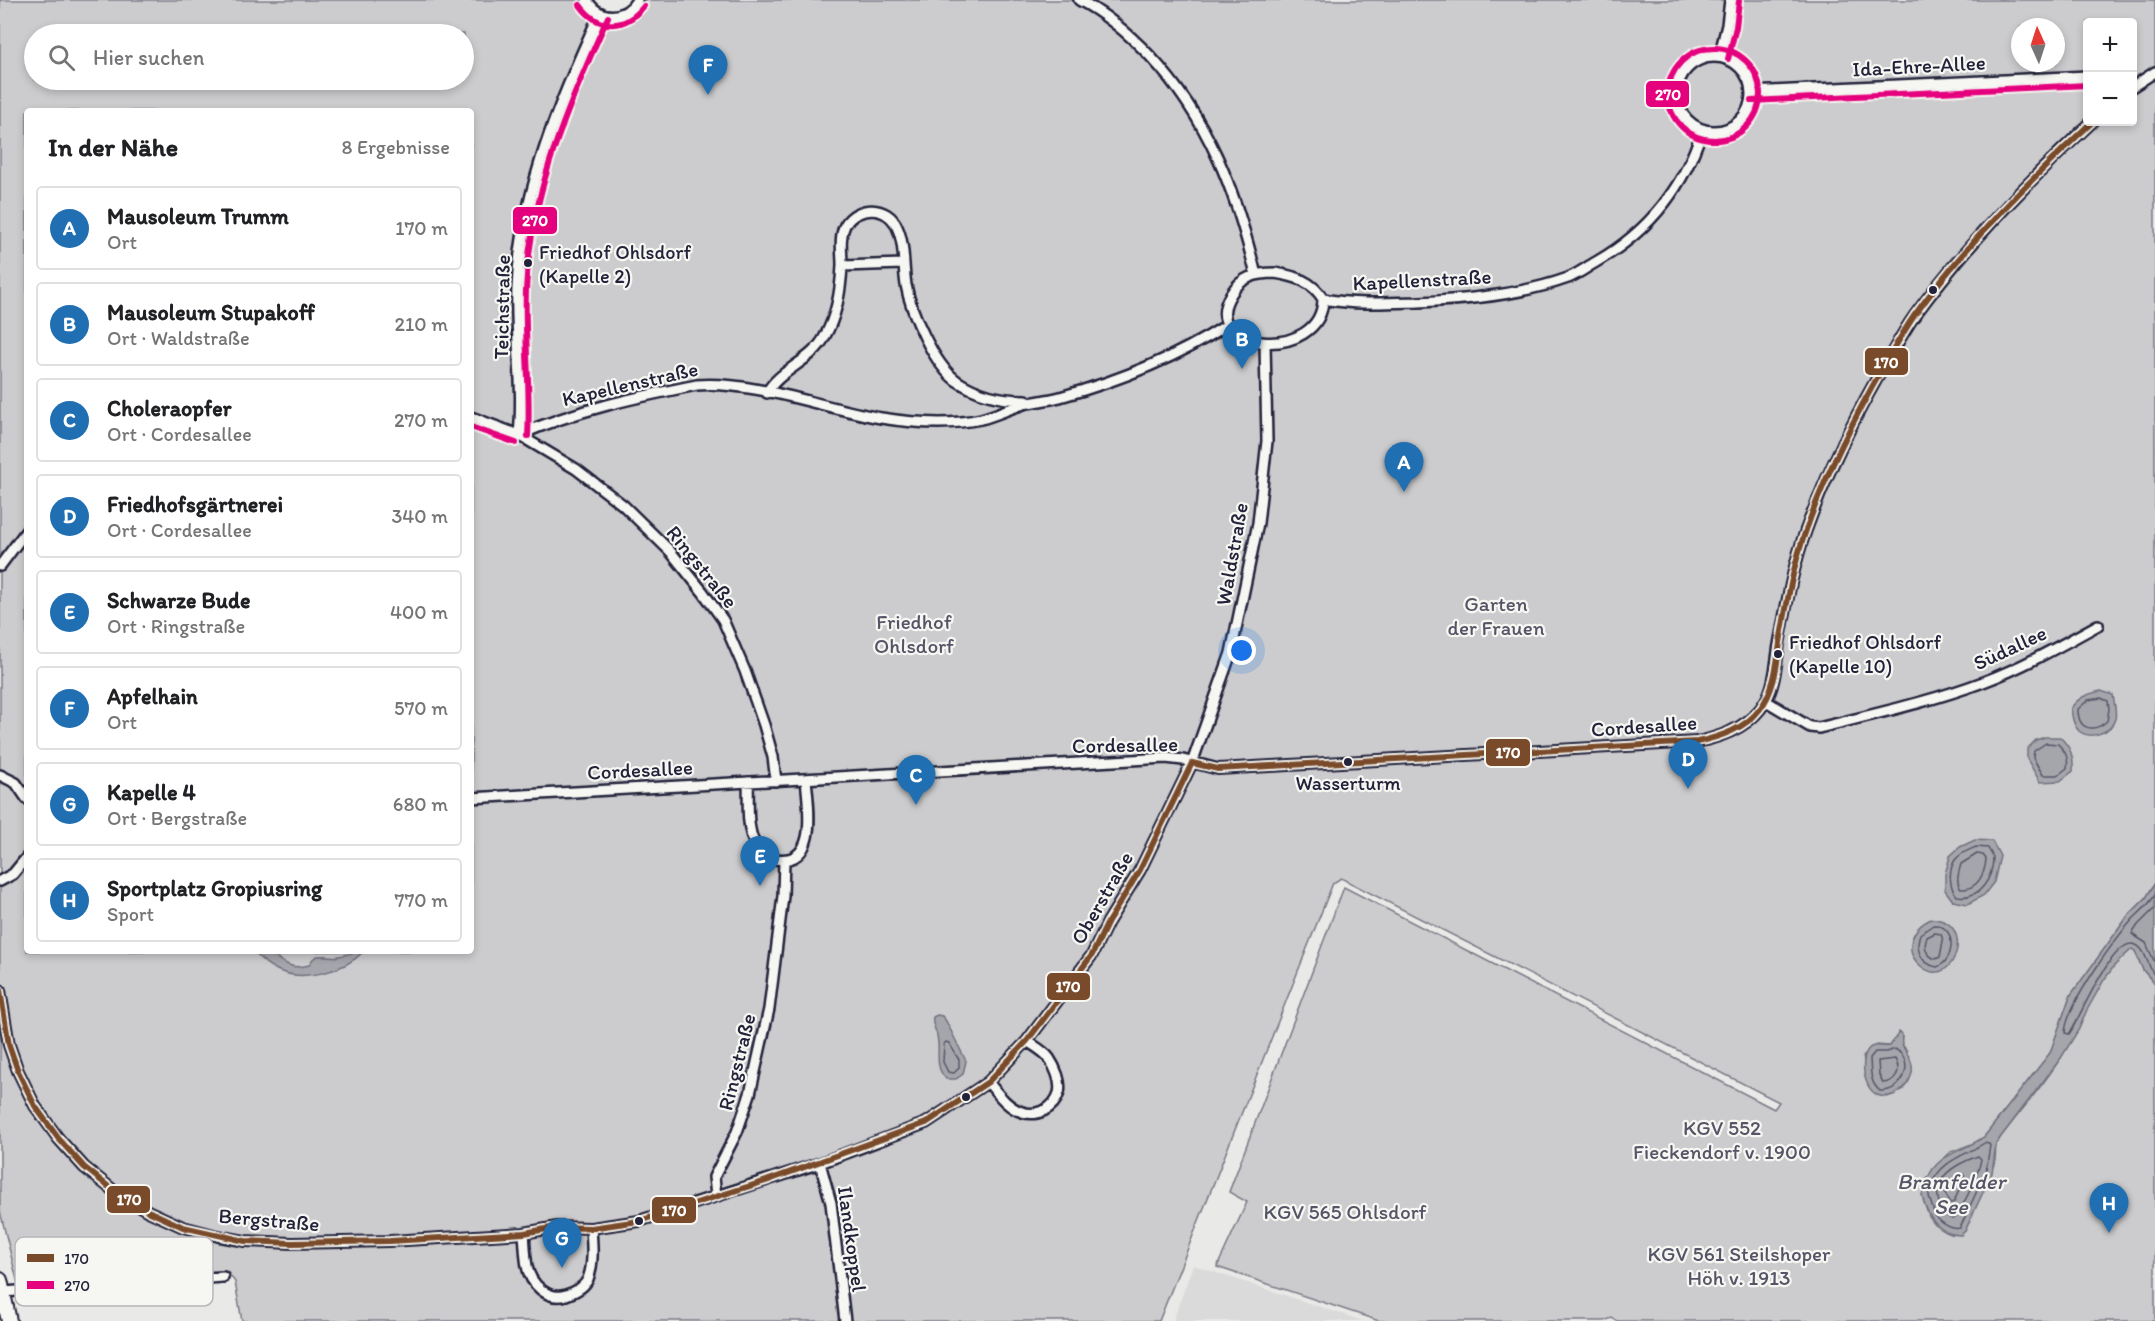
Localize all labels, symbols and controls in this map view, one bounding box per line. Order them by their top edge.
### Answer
north arrow [2011,18,2065,72]
map controls [2083,18,2137,126]
button: + [2083,18,2137,72]
search box [24,24,474,90]
icon: search [45,41,78,74]
text: Hier suchen [93,44,204,71]
pin: F [688,46,728,95]
street label: Ida-Ehre-Allee [1852,50,1986,81]
button: − [2083,72,2137,126]
line badge: 270 [1645,80,1690,108]
text: 270 [1655,85,1681,104]
text: In der Nähe [48,131,178,163]
text: 8 Ergebnisse [342,135,450,159]
text: Mausoleum Trumm [107,203,289,230]
line badge: 270 [512,206,558,235]
text: 270 [522,211,548,230]
text: A [63,216,76,240]
text: 170 m [395,216,448,240]
text: Ort [107,230,137,254]
place label: Friedhof Ohlsdorf (Kapelle 2) [539,240,691,288]
street label: Teichstraße [488,254,515,360]
marker: Friedhof Ohlsdorf (Kapelle 2) [522,257,534,269]
street label: Kapellenstraße [1352,263,1492,296]
unlabelled marker [1927,284,1939,296]
text: Mausoleum Stupakoff [107,299,315,326]
text: B [63,312,76,336]
text: 210 m [395,312,448,336]
pin: B [1222,320,1262,369]
text: Ort · Waldstraße [107,326,250,350]
line badge: 170 [1864,347,1909,376]
text: 170 [1873,353,1899,372]
street label: Kapellenstraße [560,356,700,411]
text: Choleraopfer [107,395,231,422]
text: C [63,408,76,432]
text: 270 m [394,408,448,432]
text: Ort · Cordesallee [107,422,252,446]
pin: A [1384,442,1424,492]
text: Friedhofsgärtnerei [107,491,283,518]
street label: Waldstraße [1210,501,1253,607]
text: D [63,504,76,528]
text: 340 m [391,504,448,528]
text: Ort · Cordesallee [107,518,252,542]
street label: Ringstraße [661,520,743,613]
text: Schwarze Bude [107,587,250,614]
park label: Garten der Frauen [1447,591,1545,640]
text: E [64,600,75,624]
text: 400 m [390,600,448,624]
park label: Friedhof Ohlsdorf [874,609,954,658]
text: Ort · Ringstraße [107,614,245,638]
street label: Südallee [1969,620,2050,675]
place label: Friedhof Ohlsdorf (Kapelle 10) [1789,630,1941,678]
your location [1227,636,1256,665]
marker: Friedhof Ohlsdorf (Kapelle 10) [1772,648,1784,660]
text: Apfelhain [107,683,198,710]
text: F [64,696,75,720]
text: 570 m [394,696,448,720]
street label: Cordesallee [1590,709,1698,742]
text: Ort [107,710,137,734]
street label: Cordesallee [1072,731,1178,758]
line badge: 170 [1485,738,1531,767]
pin: D [1668,740,1708,789]
text: 170 [1495,743,1521,762]
street label: Cordesallee [586,754,694,785]
pin: C [896,756,936,805]
marker: Wasserturm [1342,756,1354,768]
place label: Wasserturm [1295,771,1401,795]
text: Kapelle 4 [107,779,196,806]
text: G [63,792,76,816]
text: 680 m [393,792,448,816]
text: Ort · Bergstraße [107,806,247,830]
pin: E [740,836,780,886]
street label: Oberstraße [1065,847,1138,948]
text: Sportplatz Gropiusring [107,875,322,902]
text: H [63,888,76,912]
text: 770 m [395,888,448,912]
text: Sport [107,902,154,926]
line badge: 170 [1046,972,1091,1001]
text: 170 [1055,977,1081,996]
street label: Ringstraße [712,1011,761,1113]
unlabelled marker [960,1091,972,1103]
park label: KGV 552 Fieckendorf v. 1900 [1633,1115,1811,1164]
water label: Bramfelder See [1897,1168,2007,1220]
pin: H [2090,1184,2128,1233]
line badge: 170 [106,1185,151,1214]
street label: Ilandkoppel [833,1185,872,1293]
text: 170 [116,1190,142,1209]
line badge: 170 [651,1196,697,1224]
park label: KGV 565 Ohlsdorf [1263,1199,1427,1224]
text: 170 [661,1201,687,1220]
street label: Bergstraße [218,1203,321,1236]
unlabelled marker [633,1215,645,1227]
pin: G [542,1218,582,1268]
legend [15,1237,213,1306]
park label: KGV 561 Steilshoper Höh v. 1913 [1648,1241,1831,1290]
text: 170 [64,1249,89,1268]
text: 270 [64,1276,90,1295]

